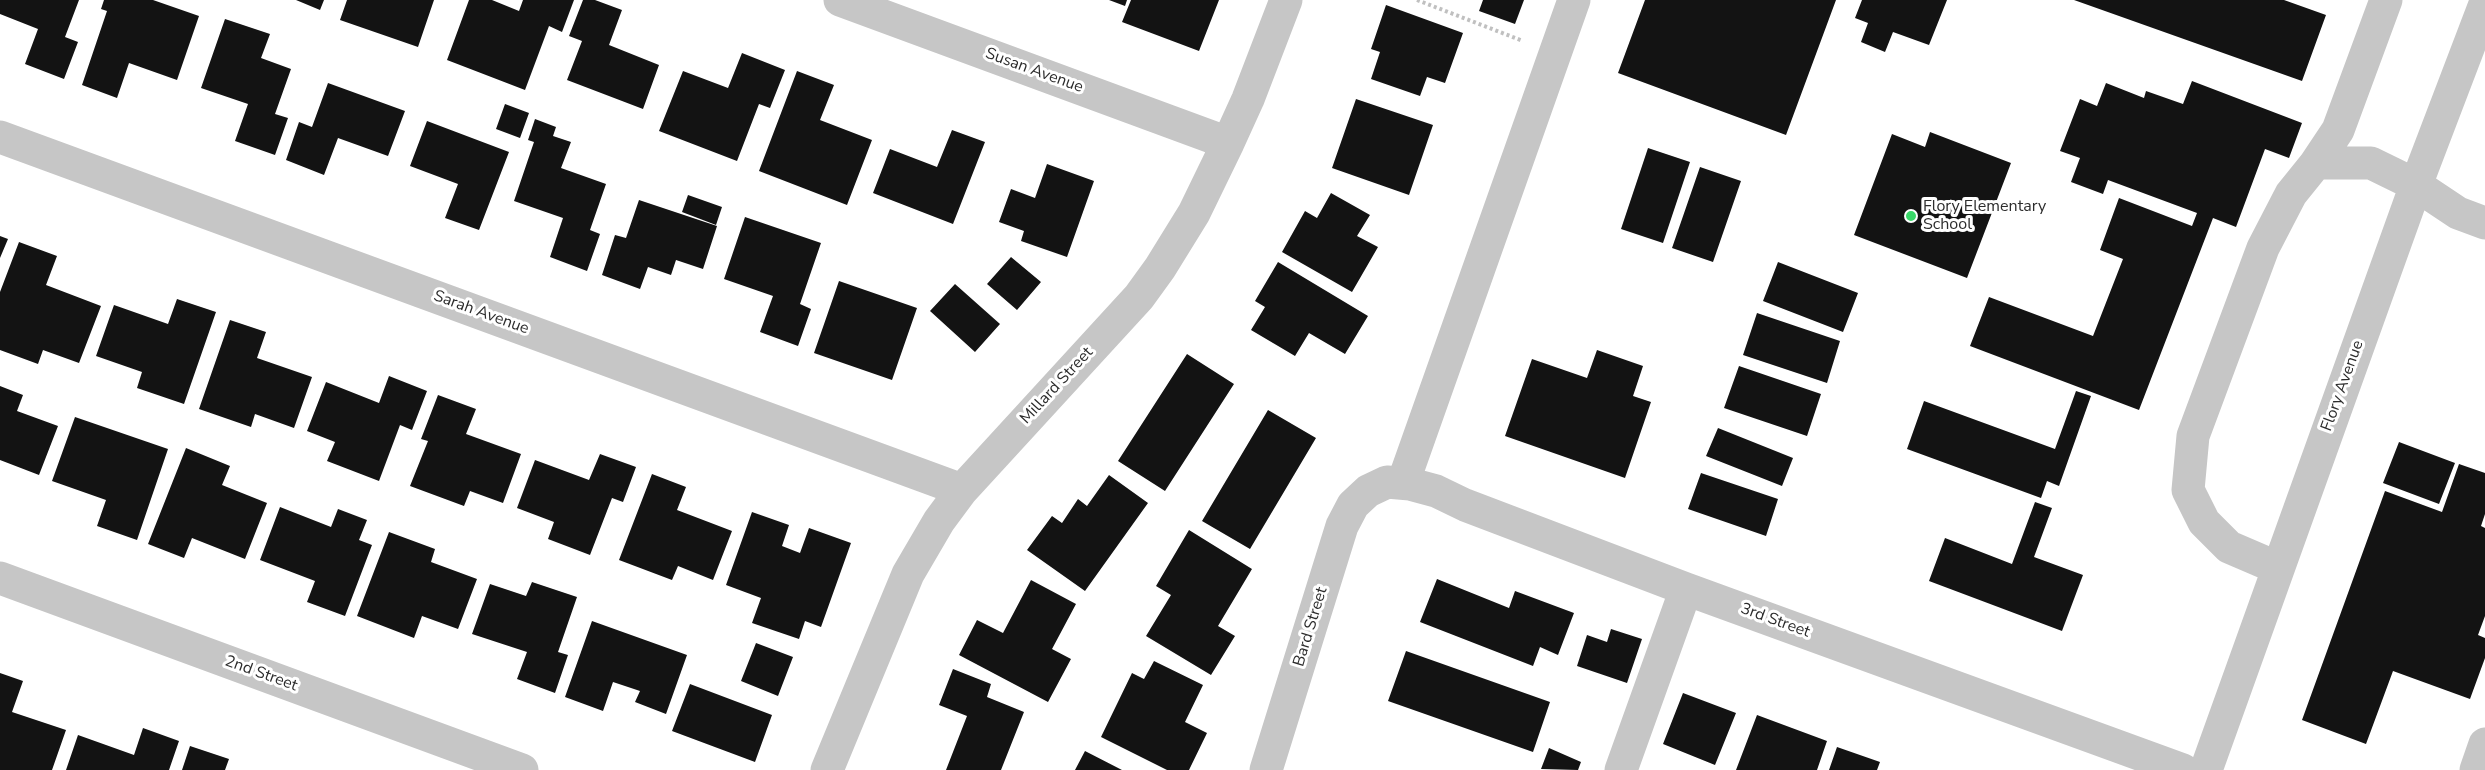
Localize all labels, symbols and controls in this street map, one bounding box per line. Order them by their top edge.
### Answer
street label: Susan Avenue [982,44,1086,98]
place label: Flory Elementary School [1923,197,2046,235]
marker: Flory Elementary School [1904,209,1918,223]
street label: Sarah Avenue [431,287,531,339]
street label: Flory Avenue [2318,338,2368,434]
street label: Millard Street [1017,344,1097,428]
street label: Bard Street [1290,585,1332,669]
street label: 3rd Street [1738,600,1812,642]
street label: 2nd Street [222,652,300,696]

